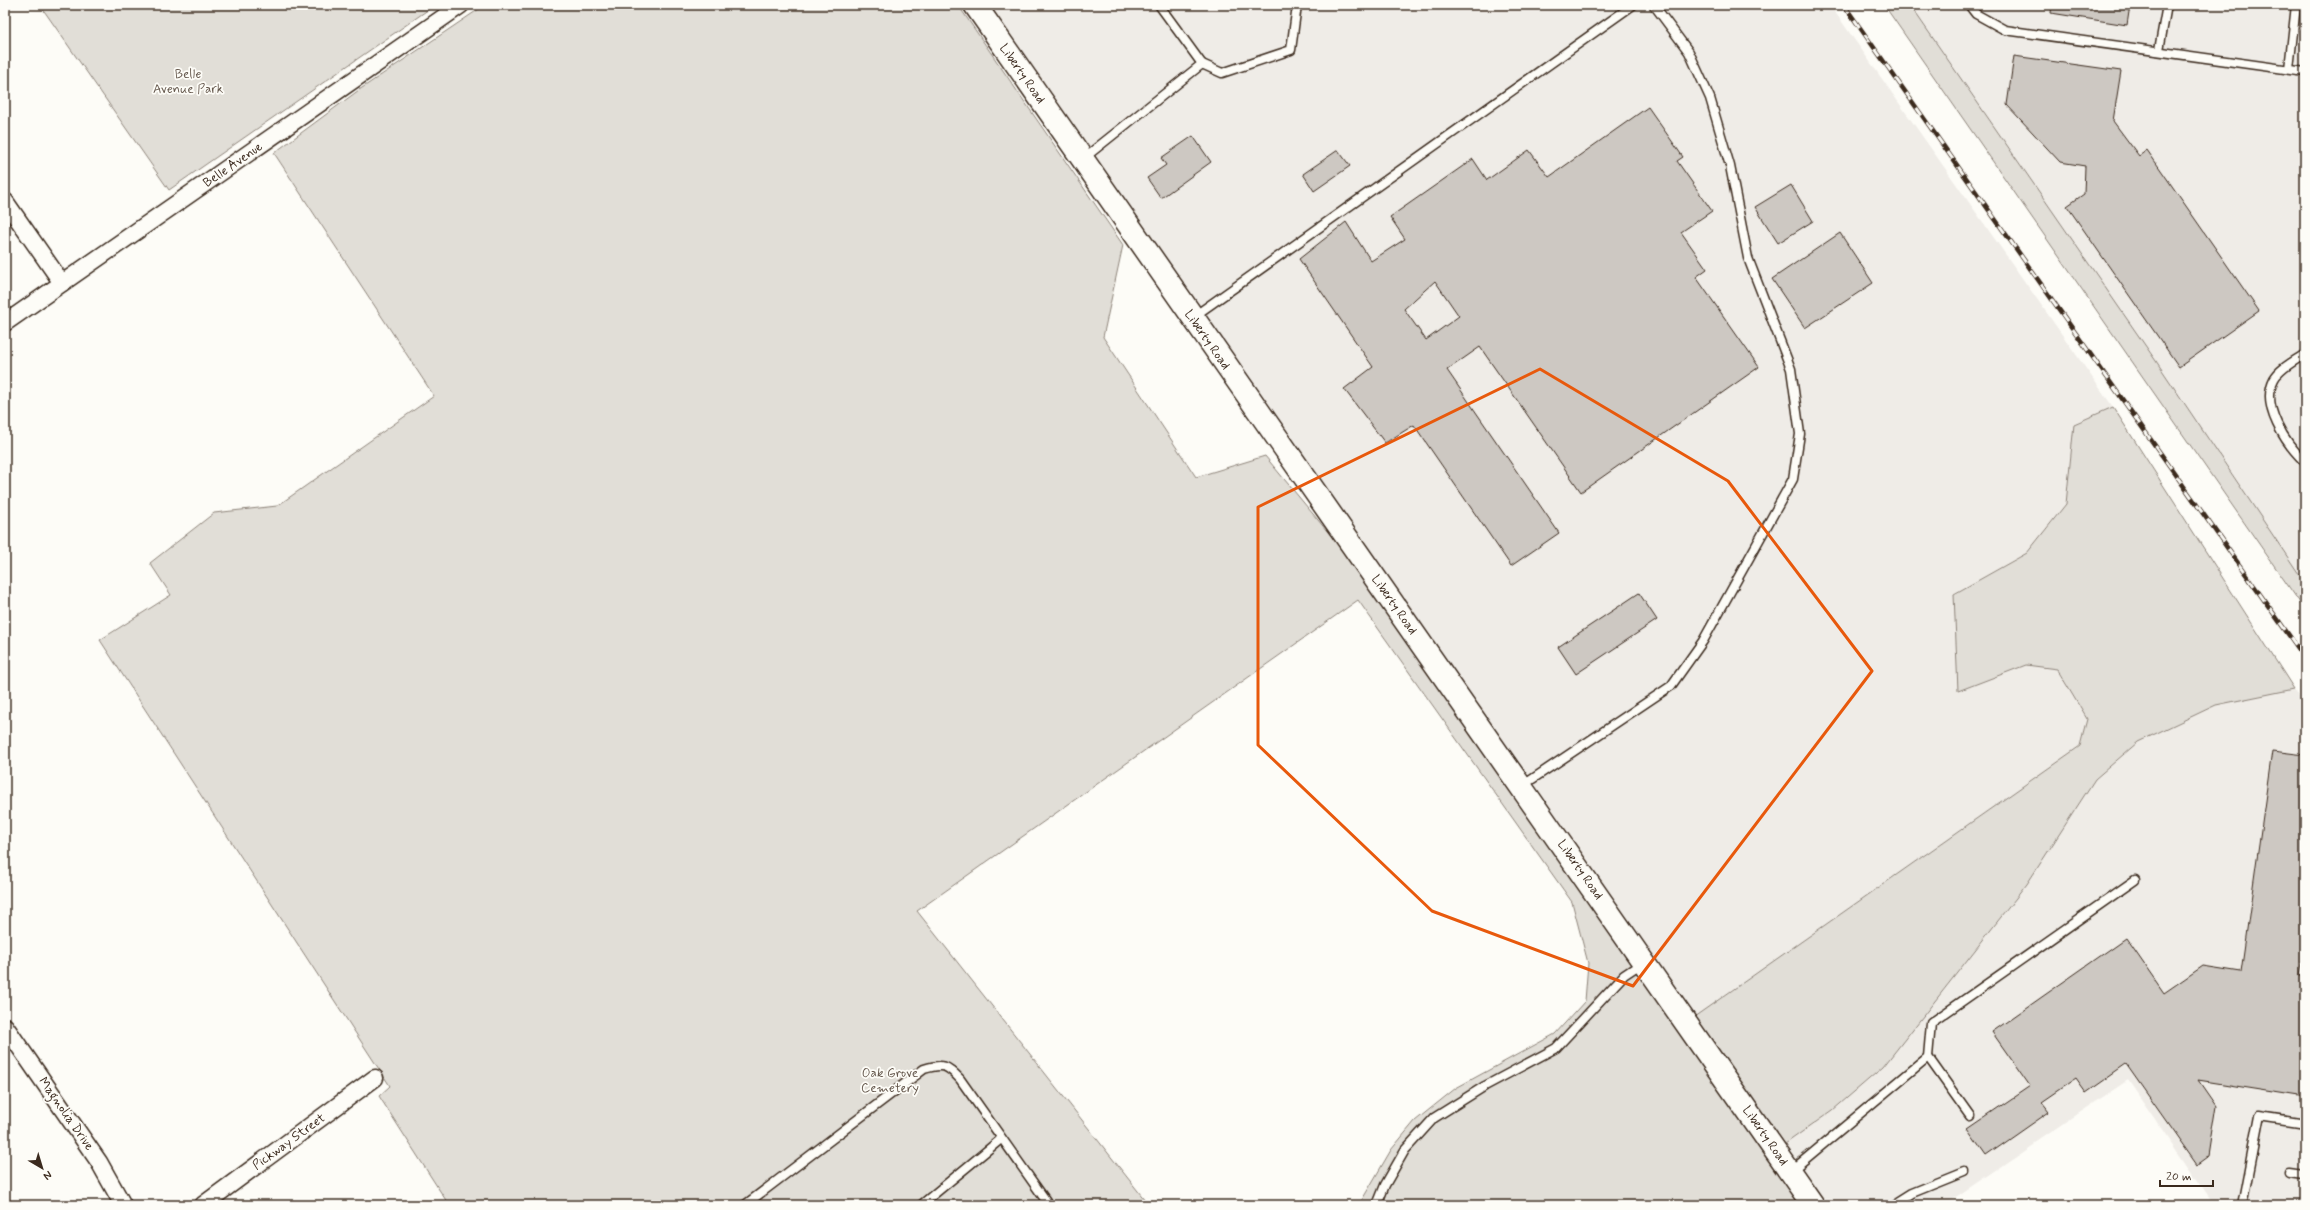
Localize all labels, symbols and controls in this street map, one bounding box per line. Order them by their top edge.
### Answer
street label: Liberty Road [995,41,1049,107]
park label: Belle Avenue Park [153,66,224,98]
street label: Belle Avenue [200,138,266,192]
street label: Liberty Road [1180,307,1234,373]
street label: Liberty Road [1367,572,1421,638]
street label: Liberty Road [1553,837,1607,903]
park label: Oak Grove Cemetery [861,1065,919,1097]
street label: Magnolia Drive [33,1074,98,1155]
street label: Liberty Road [1738,1103,1792,1169]
street label: Pickway Street [249,1110,329,1174]
north arrow [22,1148,62,1188]
scale bar [2160,1162,2213,1188]
text: N [40,1167,55,1183]
text: 20 m [2166,1169,2192,1185]

